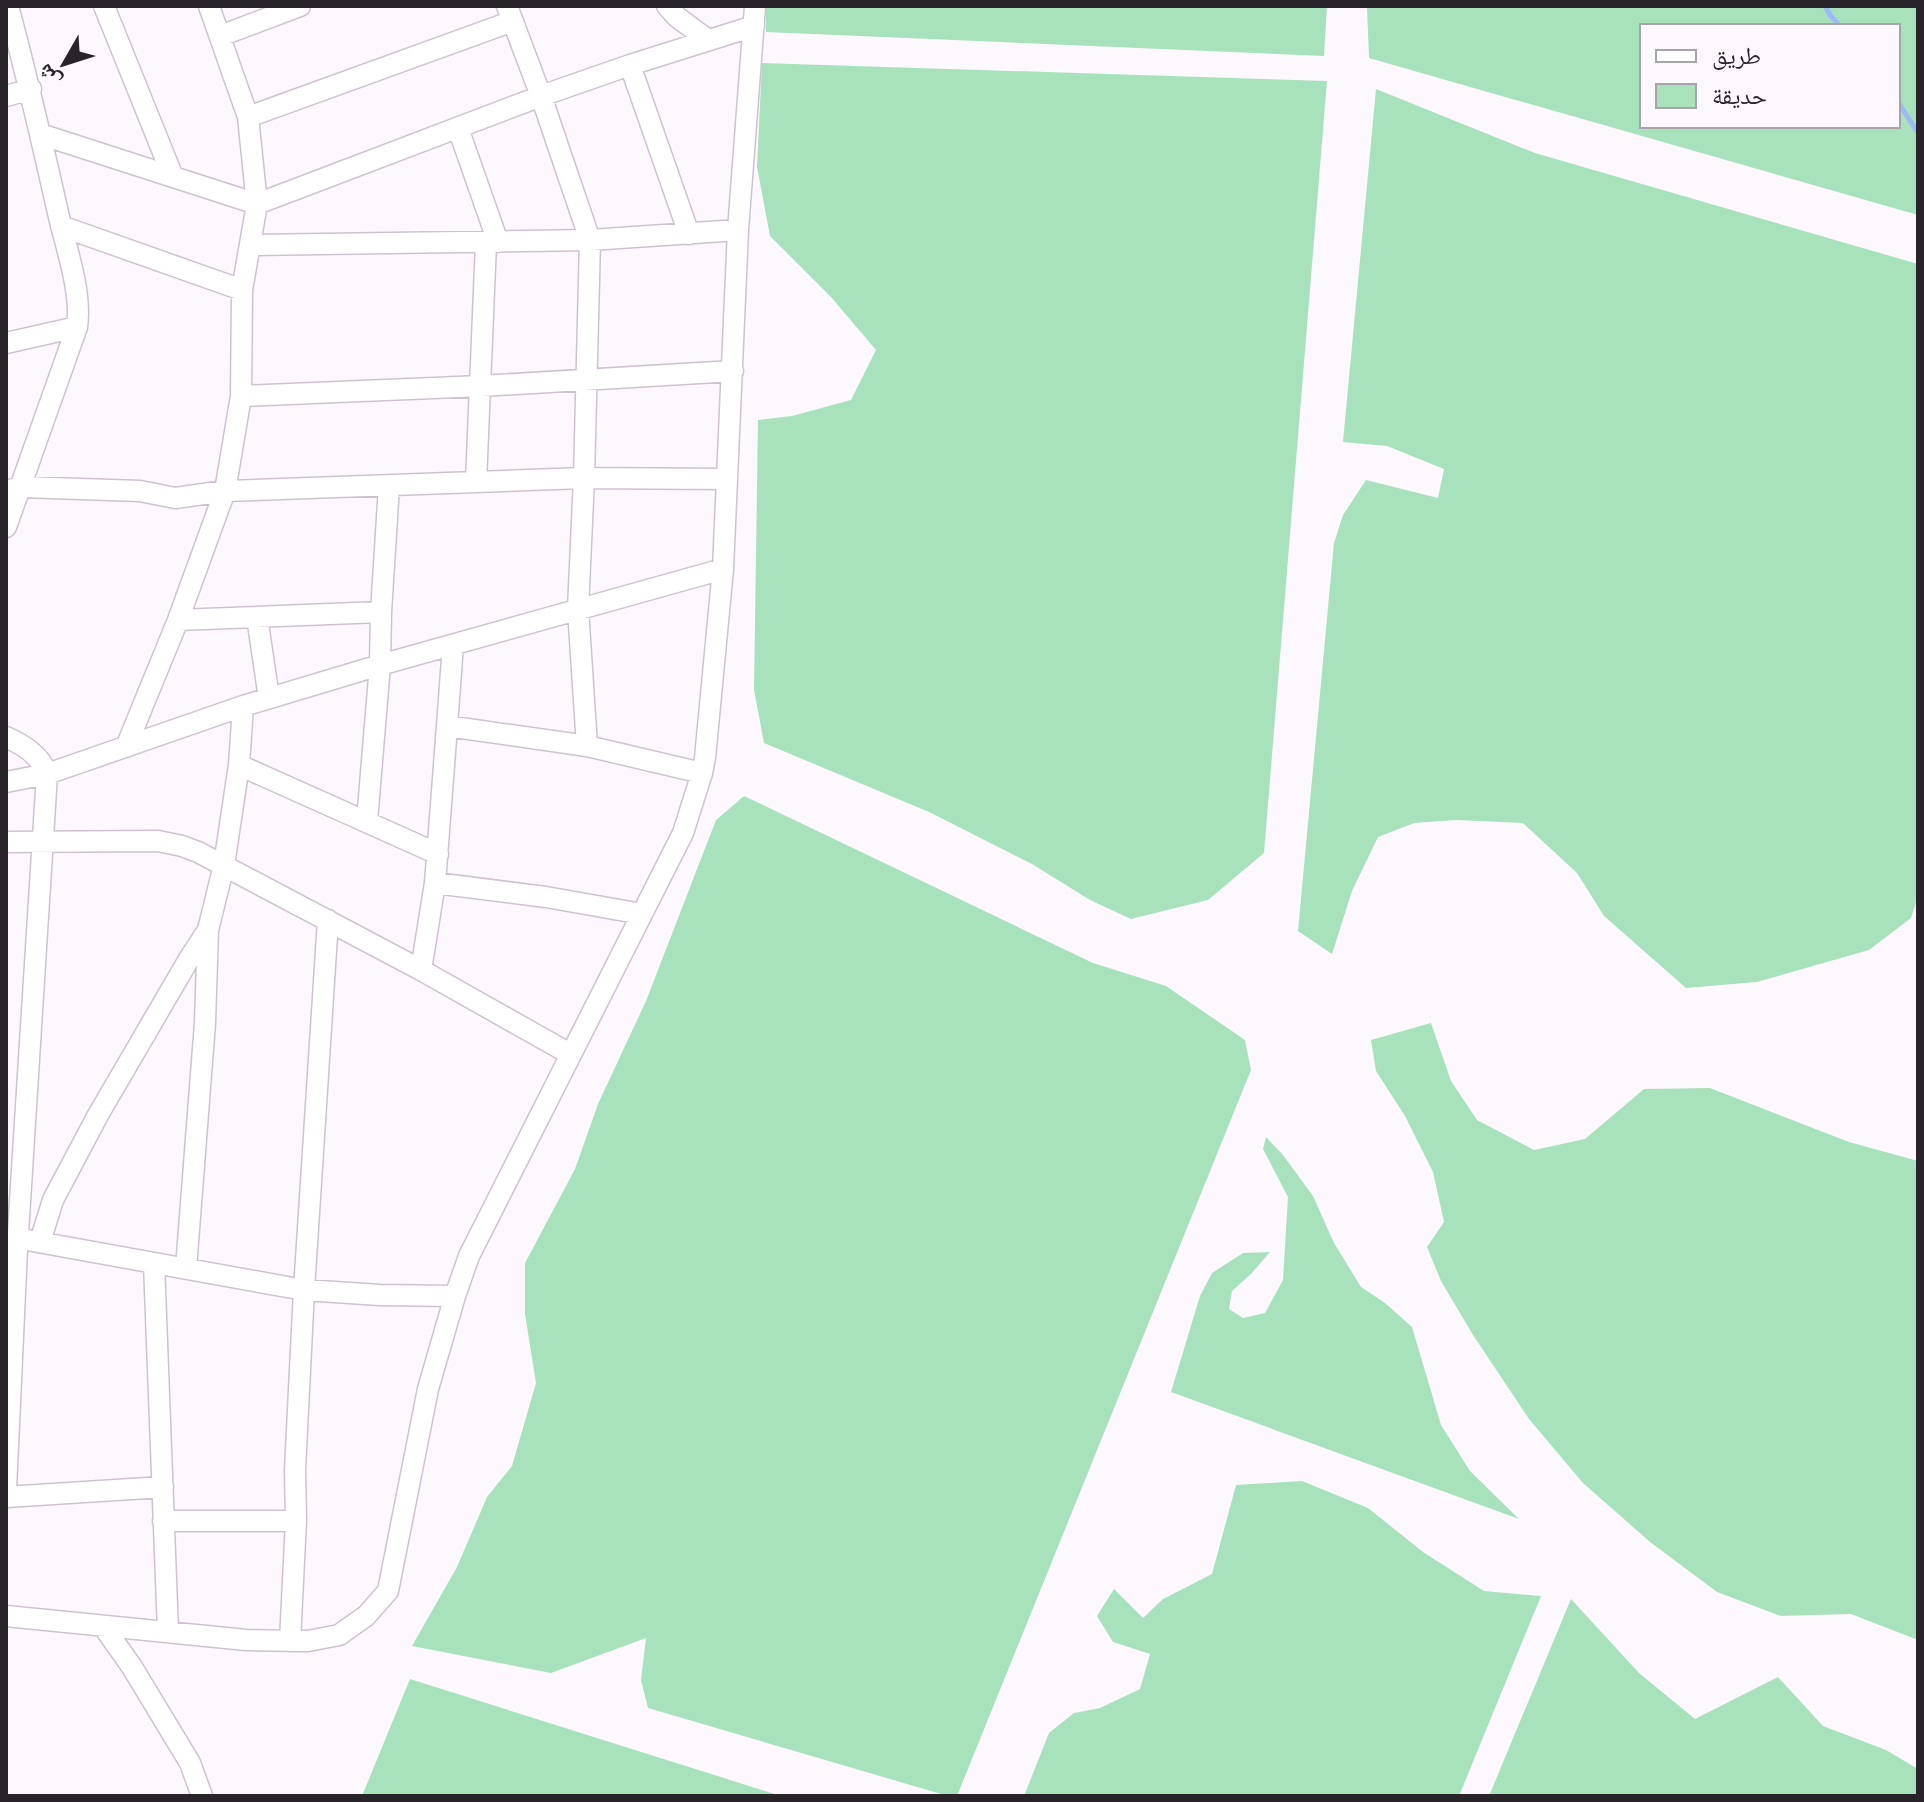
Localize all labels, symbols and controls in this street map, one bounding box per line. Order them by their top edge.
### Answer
north arrow [24,24,104,104]
legend [1640,24,1900,128]
text: طريق [1712,41,1761,70]
text: ش [31,59,67,94]
text: حديقة [1712,81,1767,110]

